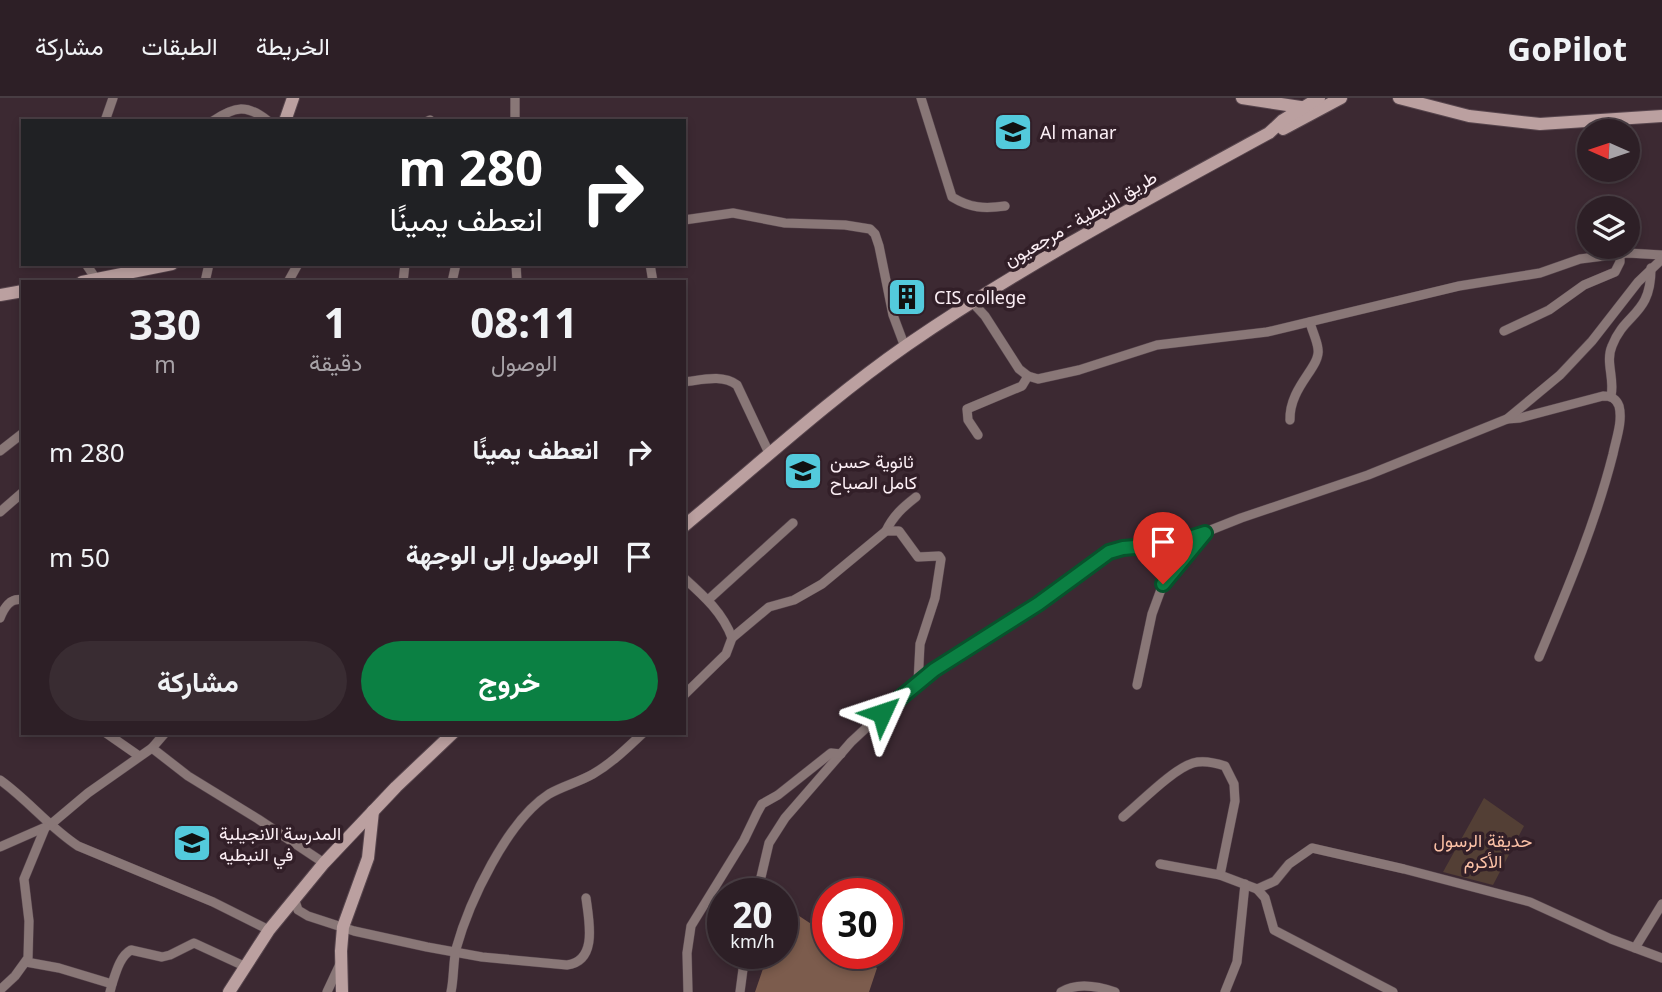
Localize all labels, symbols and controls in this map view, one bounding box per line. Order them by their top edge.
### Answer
text: GoPilot [1507,26,1627,71]
text: مشاركة [35,29,103,62]
text: الطبقات [141,29,218,62]
text: الخريطة [256,29,330,62]
school or university icon: Al manar [992,111,1034,153]
north arrow [1577,119,1640,182]
map controls [1577,119,1640,259]
place label: Al manar [1040,120,1117,144]
text: 280 m [398,134,543,200]
icon: right [567,147,658,238]
street label: طريق النبطية - مرجعيون [999,164,1161,272]
button: layers [1577,196,1640,259]
text: انعطف يمينًا [389,197,543,240]
building icon: CIS college [886,276,928,318]
place label: CIS college [934,285,1026,309]
text: 1 [324,293,348,350]
text: 08:11 [470,293,578,350]
text: 330 [129,295,201,352]
text: دقيقة [309,346,362,378]
text: الوصول [491,346,557,378]
text: m [154,348,176,380]
text: انعطف يمينًا [472,431,599,467]
icon: right [620,433,658,471]
text: 280 m [49,434,125,470]
place label: ثانوية حسن كامل الصباح [830,449,917,495]
school or university icon: ثانوية حسن كامل الصباح [782,450,824,492]
pin [1133,512,1193,584]
icon: arrive [1144,523,1182,561]
text: الوصول إلى الوجهة [406,536,599,572]
icon: arrive [620,538,658,576]
text: 50 m [49,539,110,575]
button: مشاركة [49,641,347,721]
button: خروج [361,641,658,721]
position arrow [845,676,919,750]
place label: المدرسة الانجيلية في النبطيه [219,821,341,870]
school or university icon: المدرسة الانجيلية في النبطيه [171,822,213,864]
park label: حديقة الرسول الأكرم [1434,828,1532,874]
speed limit sign: 30 [812,878,903,969]
text: 20 [732,891,773,938]
text: km/h [730,929,775,953]

